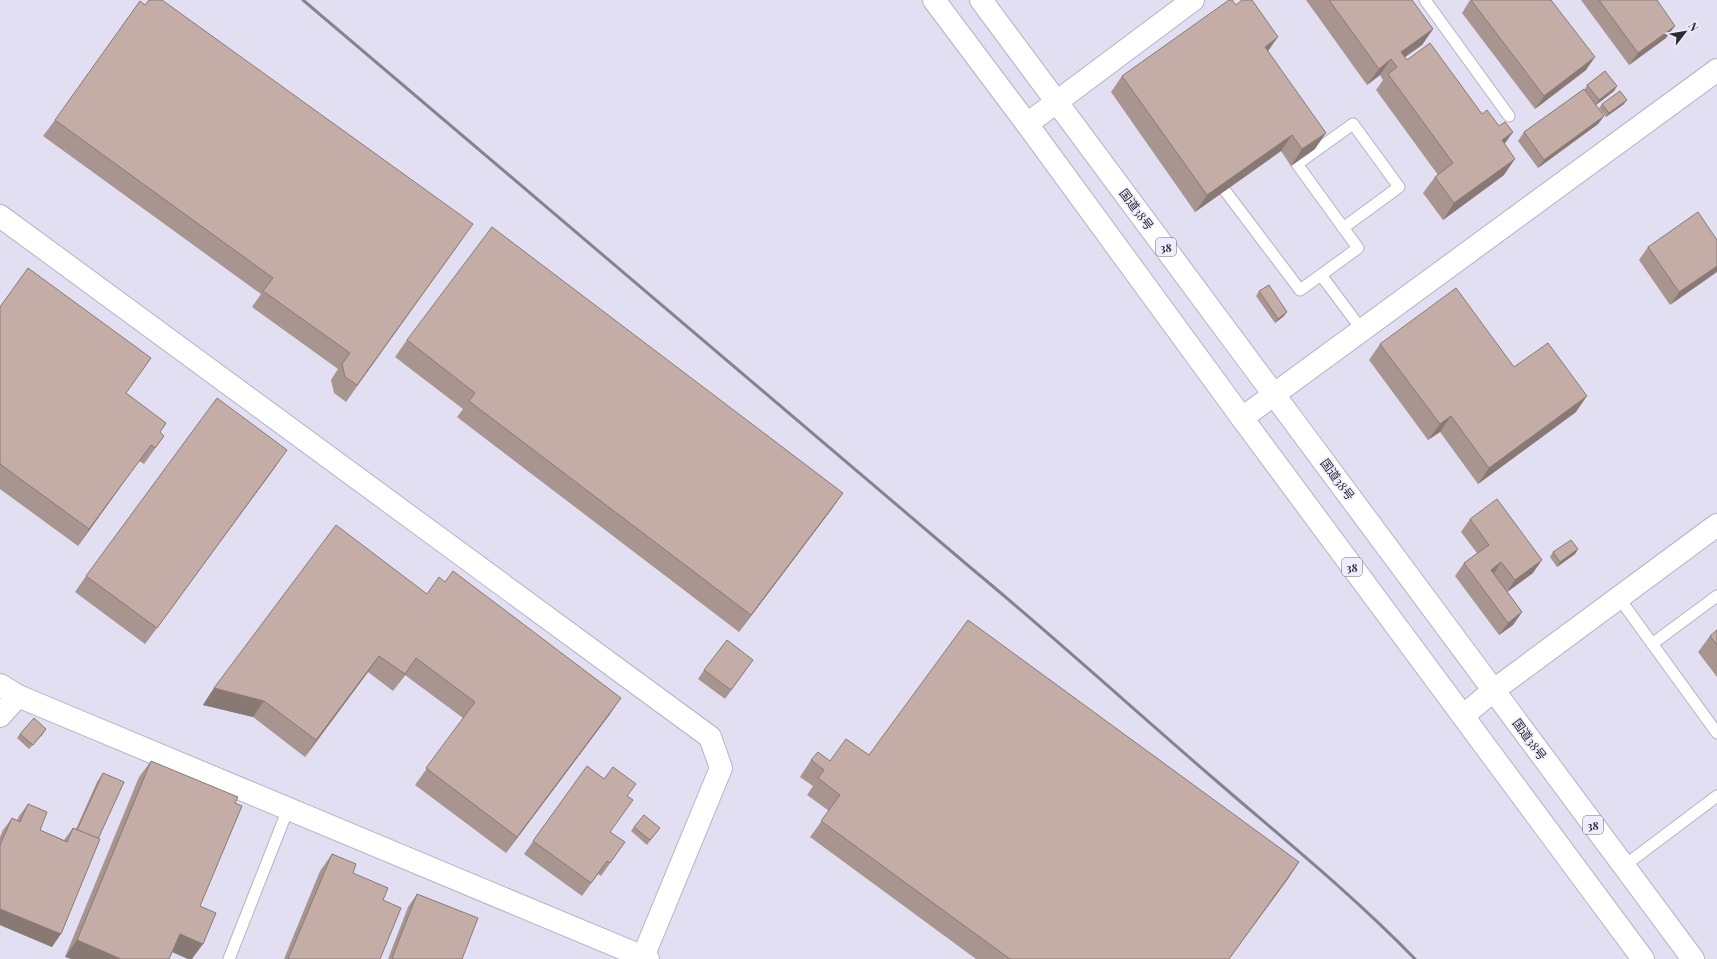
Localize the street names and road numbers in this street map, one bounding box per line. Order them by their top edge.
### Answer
street label: 国道38号 [1116,185,1158,233]
road number: 38 [1156,238,1176,256]
street label: 国道38号 [1318,455,1358,503]
road number: 38 [1342,558,1362,576]
street label: 国道38号 [1510,715,1550,763]
road number: 38 [1583,816,1603,834]

